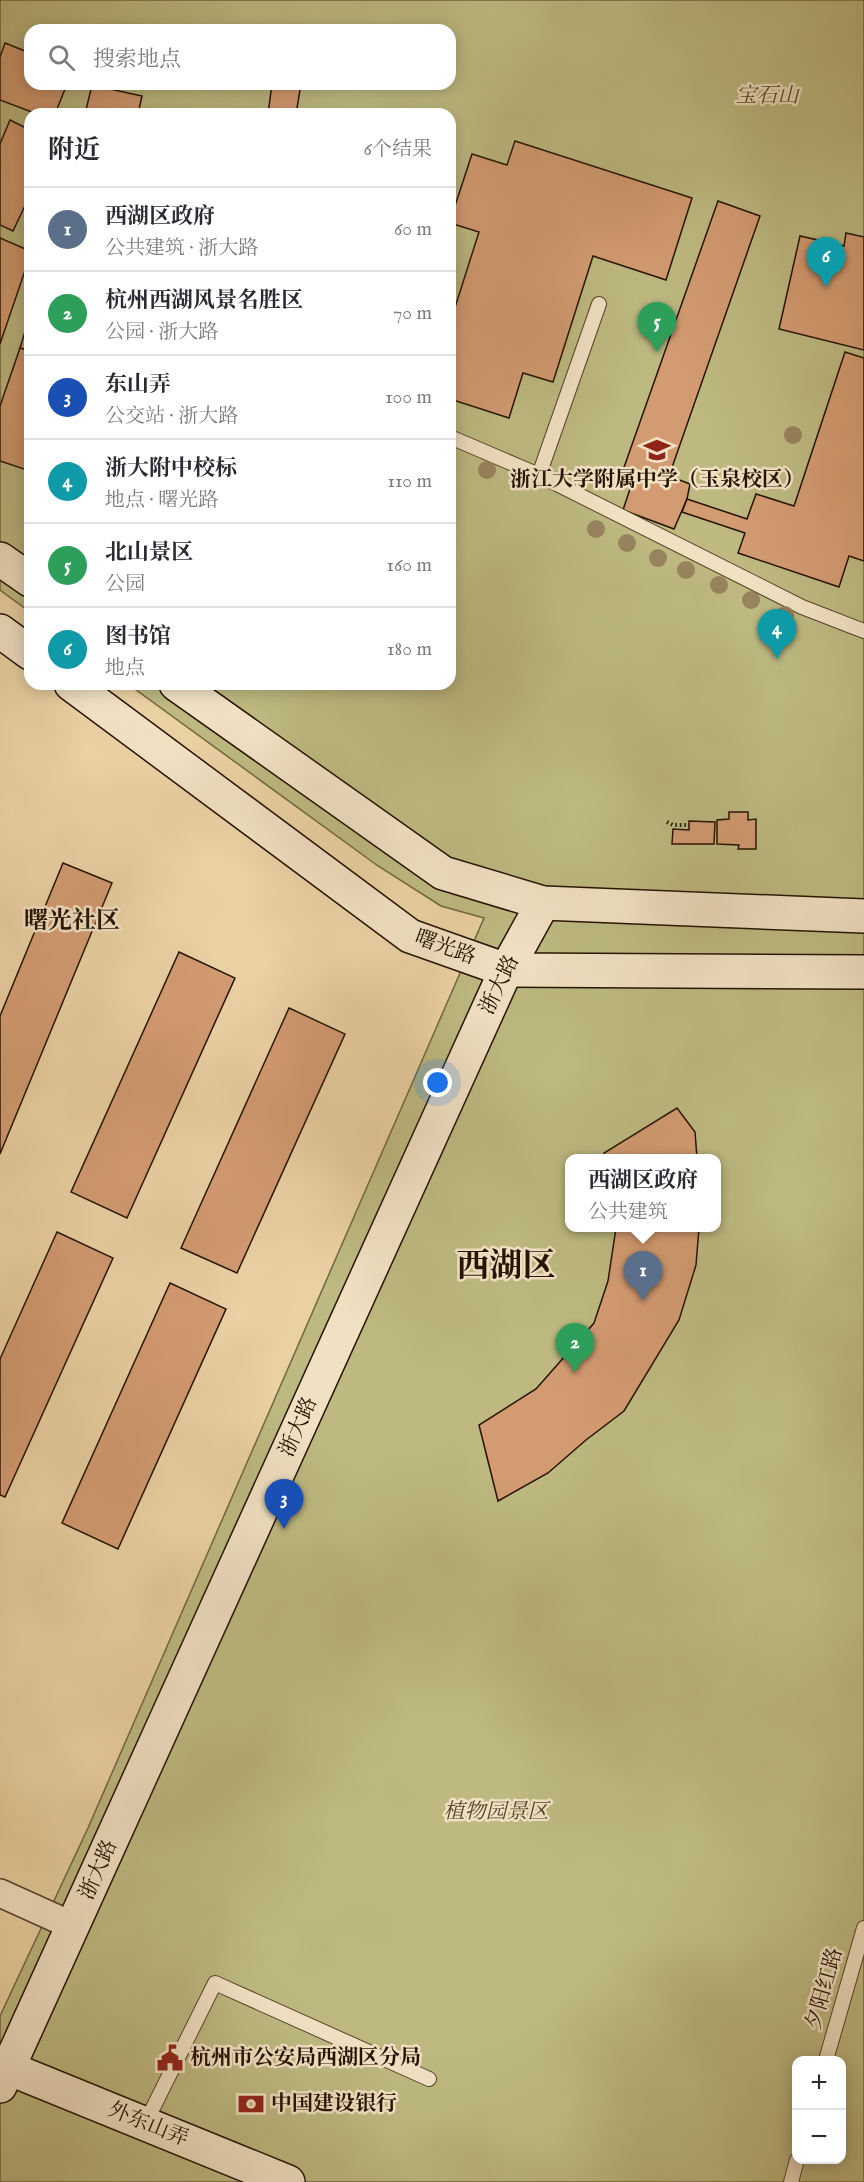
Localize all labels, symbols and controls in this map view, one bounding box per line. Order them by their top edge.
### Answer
search box [24,24,456,90]
icon: search [45,41,78,74]
text: 搜索地点 [93,46,181,74]
park label: 宝石山 [736,83,800,110]
text: 附近 [48,134,100,167]
text: 6个结果 [364,137,432,162]
text: 西湖区政府 [105,203,215,231]
text: 1 [64,217,71,242]
text: 60 m [394,217,432,242]
text: 公共建筑 · 浙大路 [105,236,258,261]
pin: 6 [806,238,846,287]
text: 杭州西湖风景名胜区 [105,287,303,315]
text: 2 [63,301,72,326]
text: 70 m [393,301,432,326]
pin: 5 [638,302,676,352]
text: 公园 · 浙大路 [105,320,218,345]
text: 东山弄 [105,371,171,399]
text: 3 [64,385,71,410]
text: 100 m [385,385,432,410]
text: 公交站 · 浙大路 [105,404,238,429]
school or university icon: 浙江大学附属中学（玉泉校区） [642,435,672,465]
text: 浙大附中校标 [105,455,237,483]
place label: 浙江大学附属中学（玉泉校区） [510,467,804,494]
text: 4 [63,469,72,494]
text: 110 m [388,469,432,494]
text: 地点 · 曙光路 [105,488,218,513]
text: 北山景区 [105,539,193,567]
text: 5 [64,553,71,578]
text: 160 m [386,553,432,578]
text: 公园 [105,572,145,597]
pin: 4 [758,610,796,659]
text: 图书馆 [105,623,171,651]
text: 6 [63,637,72,662]
text: 180 m [387,637,432,662]
text: 地点 [105,656,145,681]
district label: 曙光社区 [24,906,120,937]
street label: 曙光路 [411,925,479,971]
street label: 浙大路 [474,951,526,1019]
your location [423,1068,452,1097]
popup [565,1154,721,1232]
text: 西湖区政府 [588,1167,698,1195]
text: 公共建筑 [588,1200,668,1225]
district label: 西湖区 [457,1246,556,1288]
pin: 1 [624,1252,662,1301]
pin: 2 [556,1324,594,1373]
street label: 浙大路 [274,1393,324,1461]
pin: 3 [264,1480,304,1529]
park label: 植物园景区 [444,1799,551,1826]
street label: 浙大路 [74,1836,124,1904]
street label: 夕阳红路 [800,1945,850,2033]
public building icon: 杭州市公安局西湖区分局 [155,2043,185,2073]
place label: 杭州市公安局西湖区分局 [190,2045,421,2072]
map controls [792,2056,846,2164]
button: + [792,2056,846,2110]
bank icon: 中国建设银行 [236,2089,266,2119]
place label: 中国建设银行 [271,2091,397,2118]
street label: 外东山弄 [104,2097,192,2153]
button: − [792,2110,846,2164]

